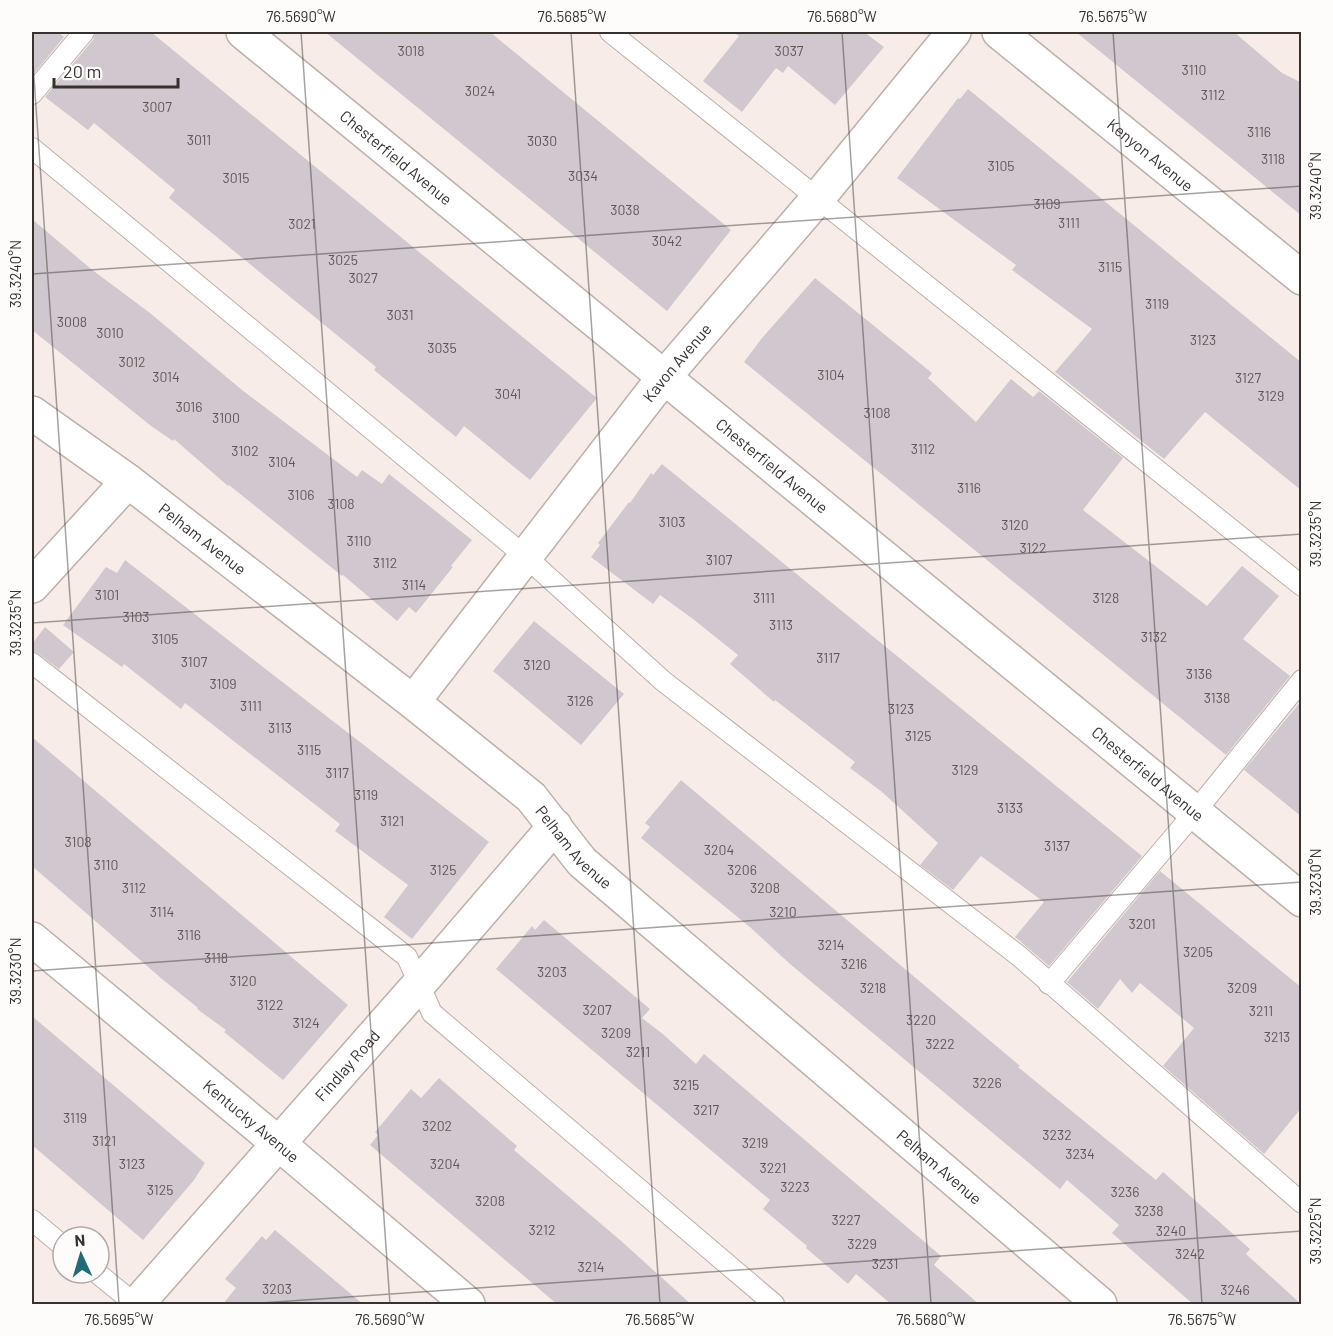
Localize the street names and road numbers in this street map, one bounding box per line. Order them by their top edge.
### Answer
street label: Chesterfield Avenue [337,106,456,209]
street label: Kenyon Avenue [1104,114,1197,195]
street label: Kavon Avenue [638,319,715,405]
street label: Chesterfield Avenue [713,414,832,517]
street label: Pelham Avenue [155,499,250,578]
street label: Chesterfield Avenue [1088,722,1208,825]
street label: Pelham Avenue [532,801,616,892]
street label: Findlay Road [311,1026,383,1105]
street label: Kentucky Avenue [200,1075,303,1166]
street label: Pelham Avenue [893,1125,986,1208]

